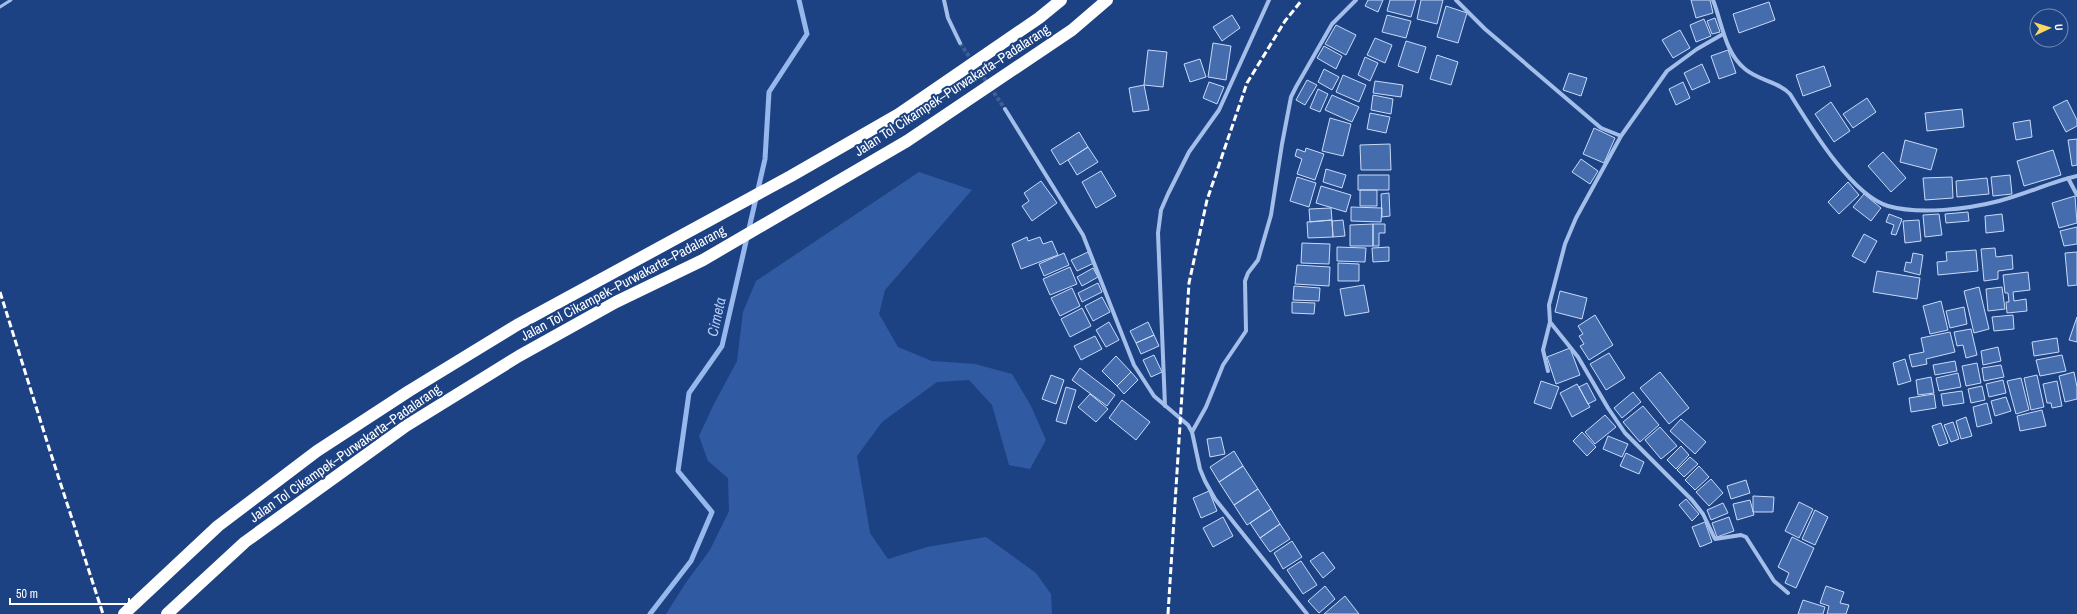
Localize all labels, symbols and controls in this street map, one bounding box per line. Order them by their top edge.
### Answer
north arrow [2029,8,2069,48]
street label: Jalan Tol Cikampek–Purwakarta–Padalarang [851,20,1054,160]
text: U [2052,24,2066,31]
street label: Jalan Tol Cikampek–Purwakarta–Padalarang [517,221,729,345]
water label: Cimeta [701,295,731,339]
street label: Jalan Tol Cikampek–Purwakarta–Padalarang [246,379,445,526]
scale bar [10,580,129,606]
text: 50 m [16,586,38,602]

